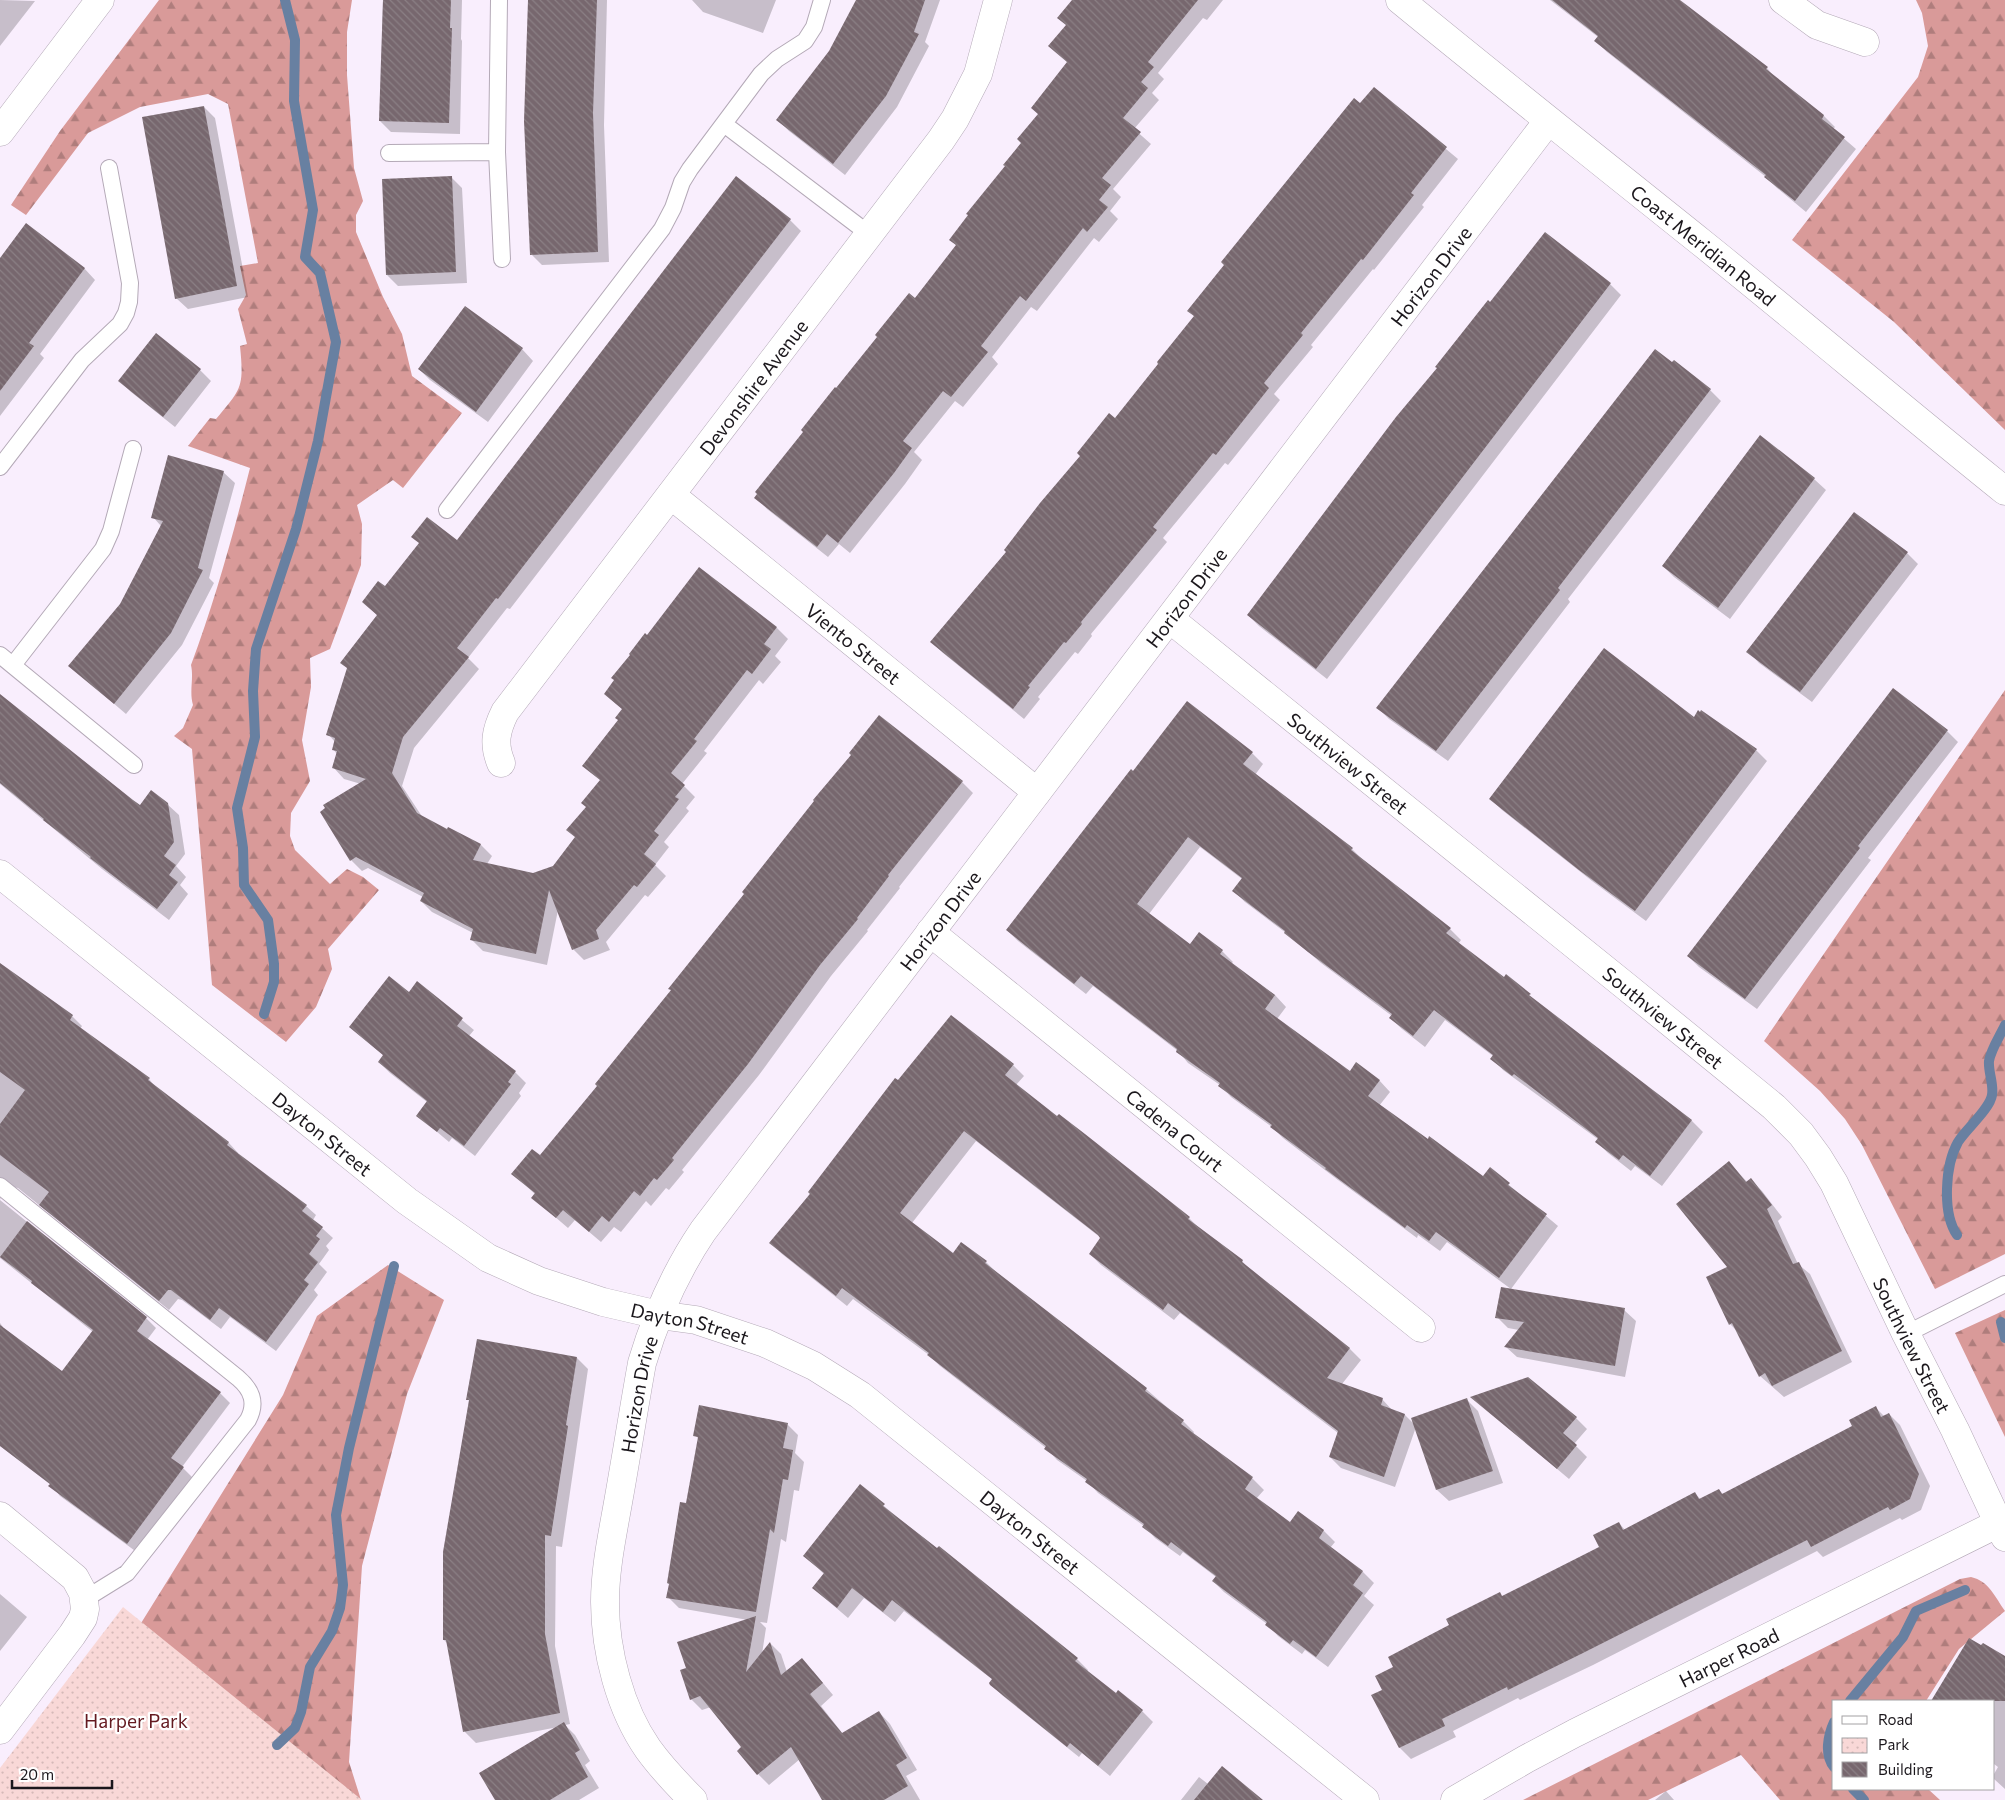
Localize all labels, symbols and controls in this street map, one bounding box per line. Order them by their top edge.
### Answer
street label: Coast Meridian Road [1626,179,1781,310]
street label: Horizon Drive [1385,221,1476,330]
street label: Devonshire Avenue [694,315,812,459]
street label: Horizon Drive [1140,543,1231,652]
street label: Viento Street [801,598,906,688]
street label: Southview Street [1283,707,1414,818]
street label: Horizon Drive [894,866,985,975]
street label: Southview Street [1599,961,1729,1073]
street label: Cadena Court [1122,1084,1229,1176]
street label: Dayton Street [268,1086,377,1180]
street label: Southview Street [1869,1274,1956,1417]
street label: Dayton Street [629,1297,752,1348]
street label: Horizon Drive [615,1332,662,1455]
street label: Dayton Street [976,1485,1085,1579]
street label: Harper Road [1675,1622,1783,1691]
legend [1832,1700,1995,1790]
park label: Harper Park [84,1709,188,1732]
text: Road [1878,1710,1913,1728]
text: Park [1878,1735,1909,1753]
scale bar [12,1758,112,1790]
text: Building [1878,1760,1933,1778]
text: 20 m [20,1765,54,1783]

